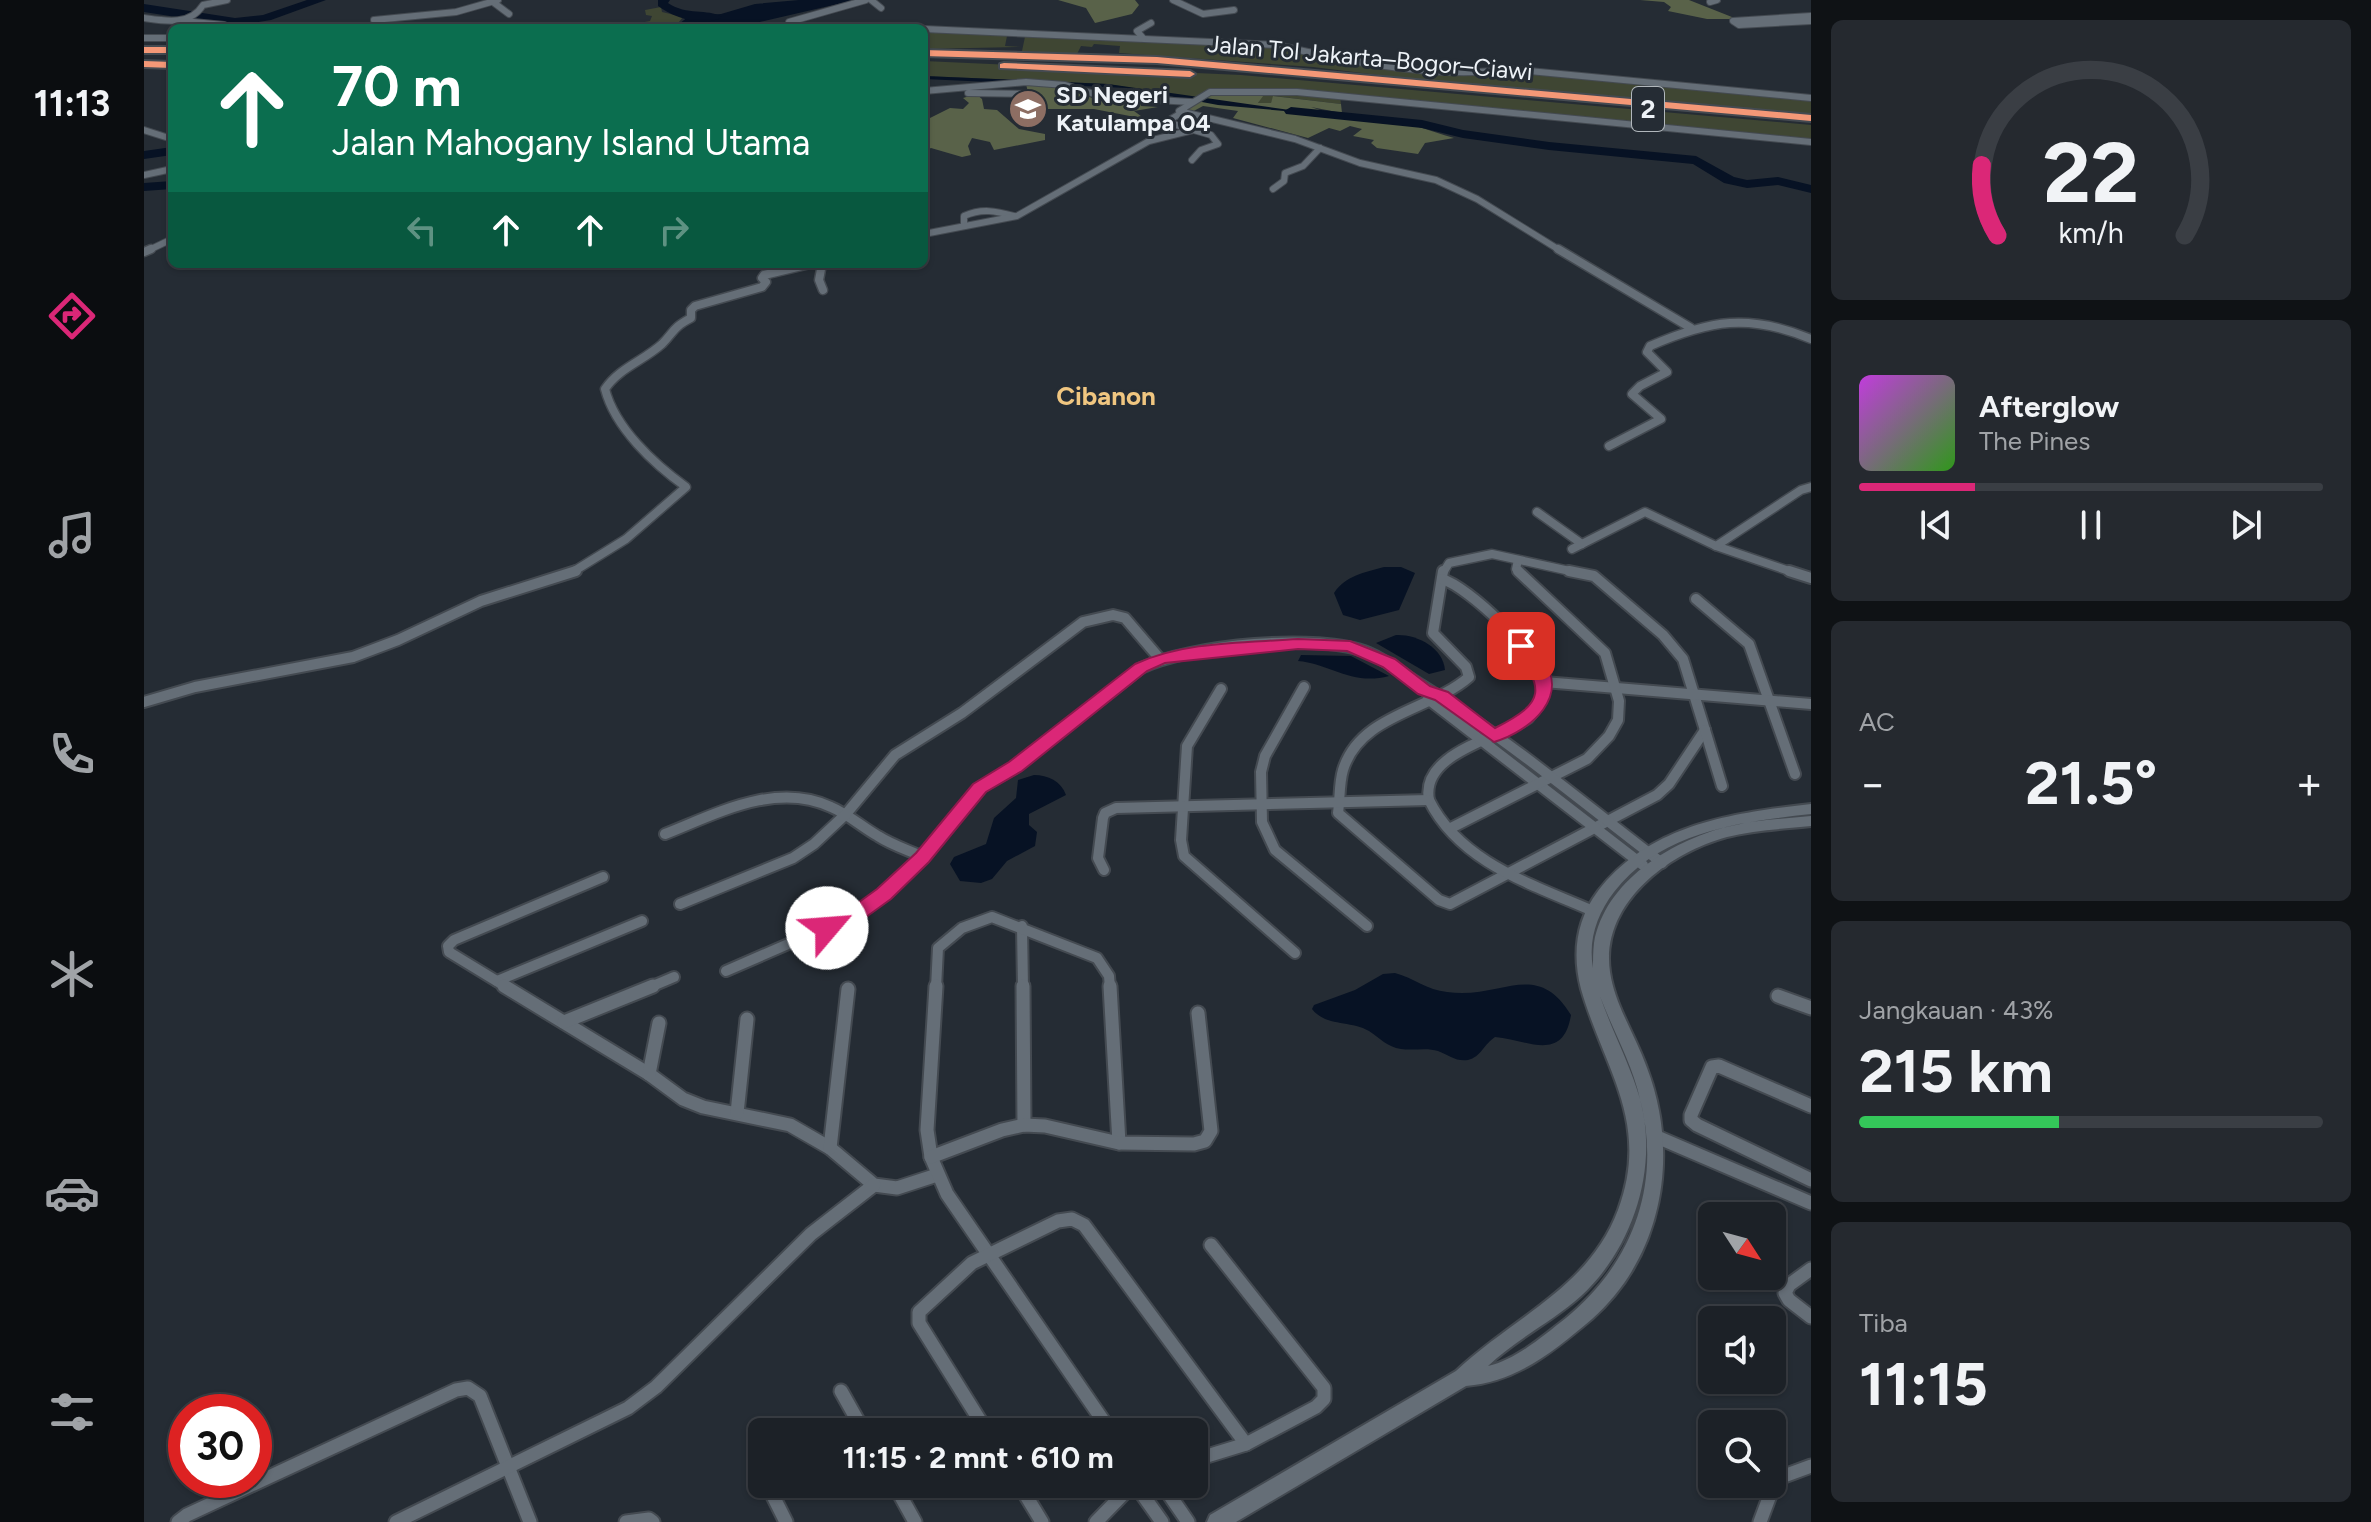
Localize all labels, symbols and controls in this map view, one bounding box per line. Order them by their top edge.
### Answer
street label: Jalan Tol Jakarta–Bogor–Ciawi [1206,29,1534,86]
text: 70 m [332,53,462,120]
icon: ahead [200,56,304,160]
place label: SD Negeri Katulampa 04 [1056,80,1211,137]
text: 11:13 [34,82,110,125]
road number: 2 [1632,87,1664,131]
school or university icon: SD Negeri Katulampa 04 [1007,88,1049,130]
text: Jalan Mahogany Island Utama [332,121,810,164]
text: 22 [2043,123,2139,223]
icon: left [400,208,444,252]
icon: ahead [484,208,528,252]
icon: ahead [568,208,612,252]
icon: right [652,208,696,252]
text: km/h [2058,216,2124,250]
icon: directions [44,288,100,344]
district label: Cibanon [1056,380,1156,412]
text: Afterglow [1979,388,2119,425]
text: The Pines [1979,425,2090,457]
icon: previous [1914,503,1958,547]
icon: pause [2069,503,2113,547]
icon: next [2224,503,2268,547]
icon: music [44,507,100,563]
pin [1487,612,1555,680]
icon: arrive [1499,624,1543,668]
text: AC [1859,706,1895,738]
icon: phone [44,726,100,782]
text: 21.5° [2025,747,2157,819]
text: − [1859,757,1886,810]
text: + [2296,757,2323,810]
position arrow [785,886,869,970]
icon: climate [44,946,100,1002]
text: Jangkauan · 43% [1859,994,2053,1026]
text: 215 km [1859,1035,2053,1107]
icon: car [44,1165,100,1221]
north arrow [1698,1202,1786,1290]
map controls [1698,1202,1786,1498]
button: sound [1698,1306,1786,1394]
text: Tiba [1859,1307,1908,1339]
text: 11:15 [1859,1348,1988,1420]
icon: filters [44,1384,100,1440]
speed limit sign: 30 [168,1394,272,1498]
button: search [1698,1410,1786,1498]
text: 11:15 · 2 mnt · 610 m [842,1439,1114,1476]

